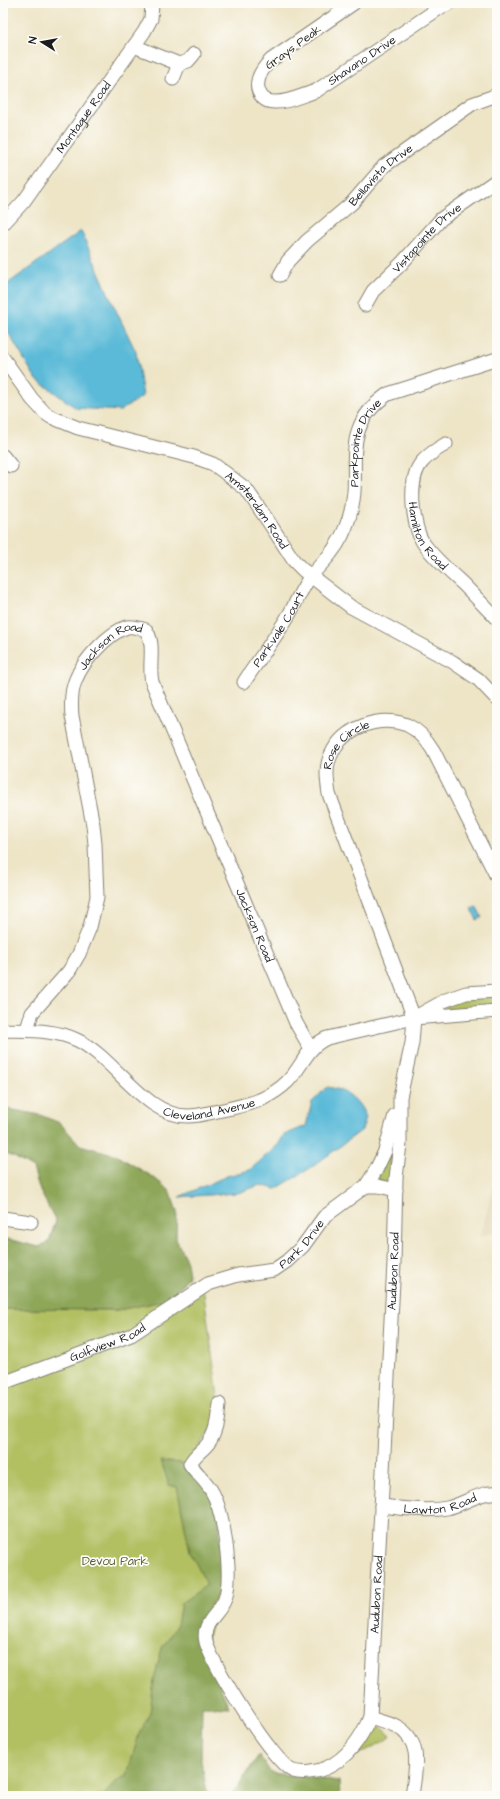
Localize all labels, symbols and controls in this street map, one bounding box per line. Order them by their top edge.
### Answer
street label: Grays Peak [262,21,326,75]
north arrow [22,22,62,62]
street label: Shavano Drive [325,31,400,90]
text: N [25,35,41,45]
street label: Montague Road [52,78,115,157]
street label: Bellavista Drive [345,140,417,210]
street label: Vistapointe Drive [389,199,466,277]
street label: Parkpointe Drive [346,394,386,487]
street label: Amsterdam Road [221,468,292,553]
street label: Hamilton Road [404,501,451,574]
street label: Parkvale Court [249,589,309,671]
street label: Jackson Road [74,619,145,674]
street label: Rose Circle [319,716,372,771]
street label: Jackson Road [231,886,277,965]
street label: Cleveland Avenue [160,1094,258,1125]
street label: Park Drive [276,1216,329,1273]
street label: Audubon Road [384,1232,404,1311]
street label: Golfview Road [67,1320,149,1366]
street label: Lawton Road [403,1490,479,1519]
park label: Devou Park [82,1553,149,1570]
street label: Audubon Road [366,1555,388,1634]

